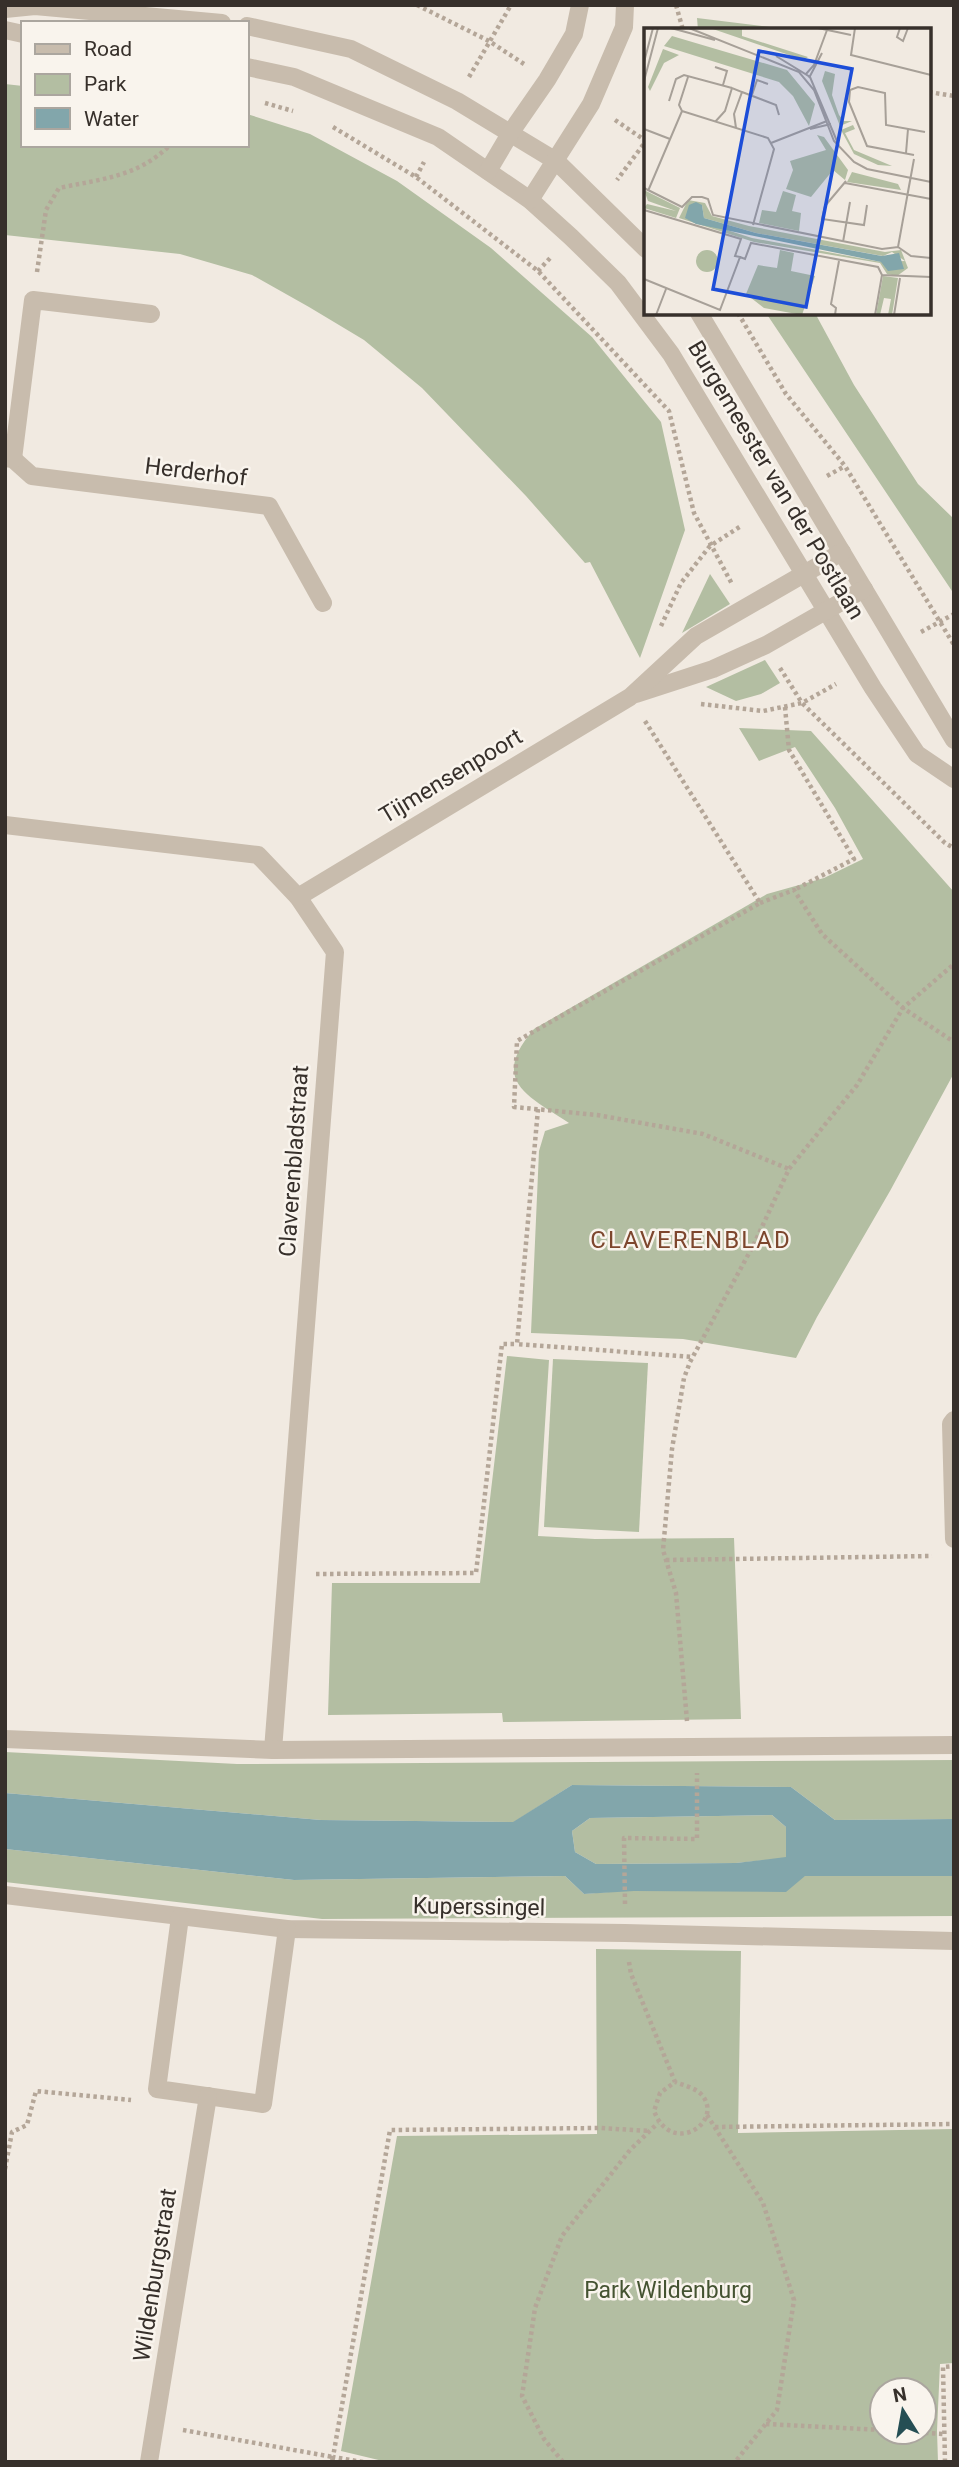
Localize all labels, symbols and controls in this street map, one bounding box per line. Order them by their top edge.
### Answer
legend [21,21,248,147]
inset map [644,28,931,315]
text: Road [84,37,132,61]
text: Park [84,72,127,96]
text: Water [84,107,139,131]
street label: Burgemeester van der Postlaan [682,336,870,624]
street label: Herderhof [143,452,250,492]
street label: Tijmensenpoort [375,723,527,829]
street label: Claverenbladstraat [274,1064,314,1258]
district label: CLAVERENBLAD [590,1226,792,1254]
street label: Kuperssingel [413,1892,545,1922]
street label: Wildenburgstraat [128,2187,182,2363]
park label: Park Wildenburg [584,2277,752,2304]
north arrow [868,2376,938,2446]
text: N [891,2382,909,2407]

